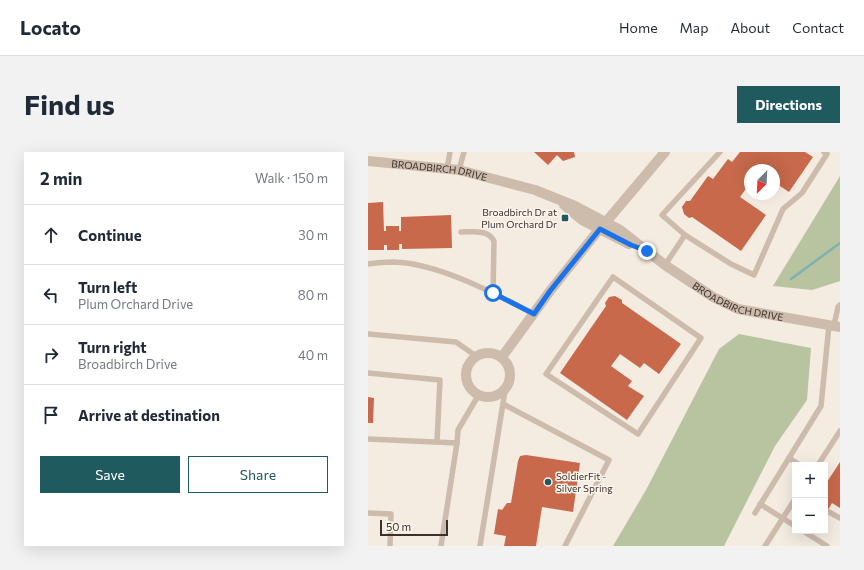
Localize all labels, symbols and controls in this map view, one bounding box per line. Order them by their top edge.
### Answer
text: Locato [20,16,81,39]
text: Home [619,19,658,36]
text: Map [680,19,708,36]
text: About [730,19,770,36]
text: Contact [792,19,844,36]
button: Directions [737,86,840,123]
text: Find us [24,87,115,121]
street label: BROADBIRCH DRIVE [391,157,489,183]
north arrow [744,164,780,200]
text: 2 min [40,168,82,189]
text: Walk · 150 m [255,170,328,186]
place label: Broadbirch Dr at Plum Orchard Dr [481,206,557,230]
marker: Broadbirch Dr at Plum Orchard Dr [560,213,570,223]
icon: ahead [40,224,62,246]
text: Continue [78,226,142,244]
text: 30 m [298,227,328,243]
route end [638,242,656,260]
text: Turn left [78,278,137,296]
street label: BROADBIRCH DRIVE [690,279,784,323]
icon: left [40,284,62,306]
route start [484,284,502,302]
text: 80 m [298,287,328,303]
text: Plum Orchard Drive [78,296,193,312]
text: Turn right [78,338,147,356]
icon: right [40,344,62,366]
text: 40 m [298,347,328,363]
text: Broadbirch Drive [78,356,177,372]
icon: arrive [40,404,62,426]
text: Arrive at destination [78,406,220,424]
button: Save [40,456,180,493]
button: Share [188,456,328,493]
map controls [792,462,828,534]
button: + [792,462,828,498]
place label: SoldierFit - Silver Spring [556,470,613,494]
marker: SoldierFit - Silver Spring [543,477,553,487]
button: − [792,498,828,534]
scale bar [380,518,448,537]
text: 50 m [386,520,411,533]

